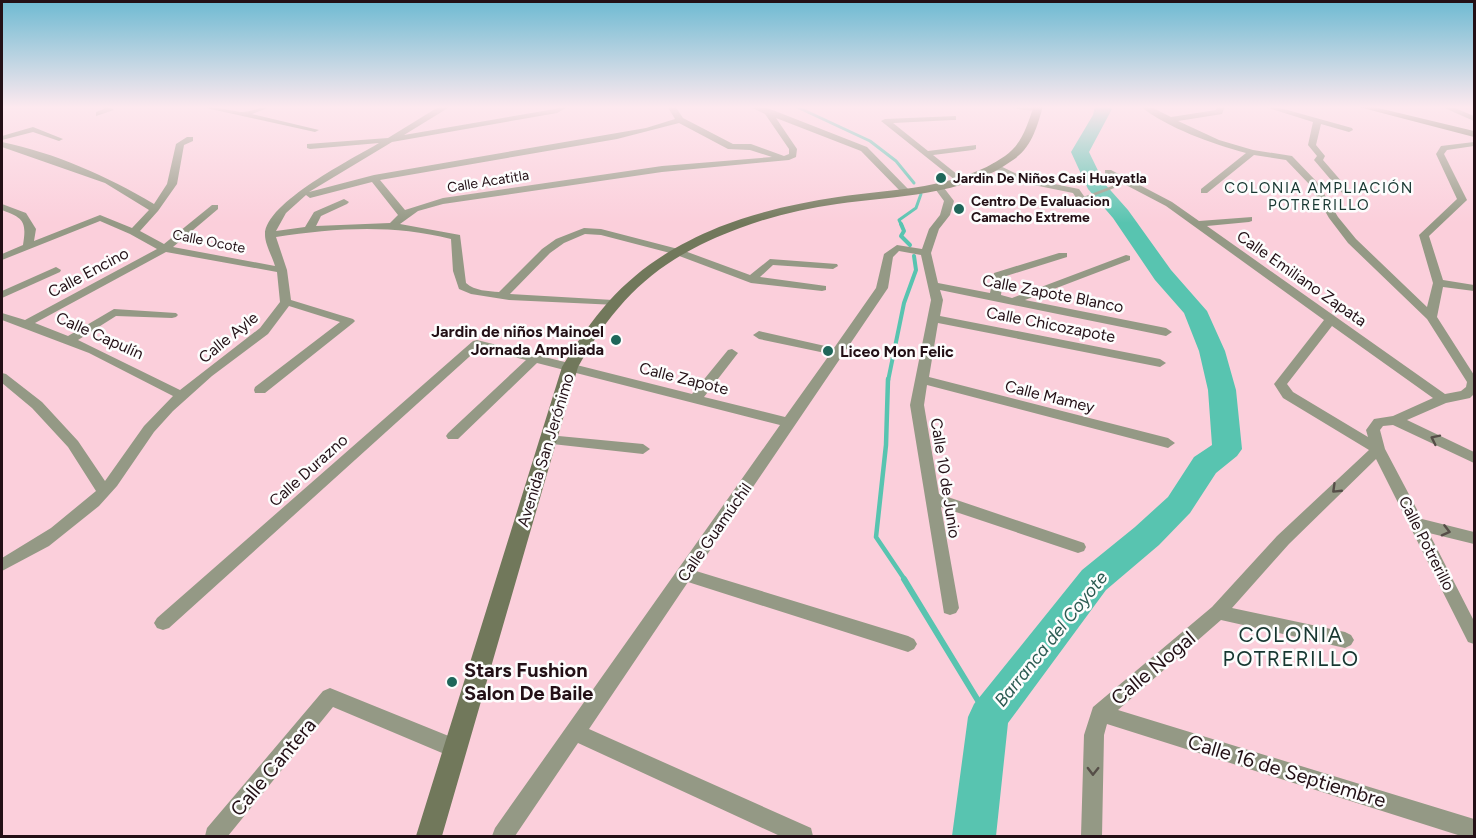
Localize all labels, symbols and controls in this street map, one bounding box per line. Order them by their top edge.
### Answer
street label: Calle Acatitla [446,167,530,196]
place label: Jardin De Niños Casi Huayatla [953,170,1147,187]
marker: Jardin De Niños Casi Huayatla [934,171,948,185]
district label: COLONIA AMPLIACIÓN POTRERILLO [1224,179,1414,214]
place label: Centro De Evaluacion Camacho Extreme [971,193,1110,226]
marker: Centro De Evaluacion Camacho Extreme [952,202,966,216]
street label: Calle Ocote [171,226,247,257]
street label: Calle Emiliano Zapata [1233,226,1370,330]
street label: Calle Encino [45,243,132,302]
street label: Calle Zapote Blanco [981,270,1125,317]
street label: Calle Chicozapote [985,303,1117,346]
street label: Calle Capulín [53,308,147,363]
street label: Calle Ayle [195,308,262,367]
place label: Jardin de niños Mainoel Jornada Ampliada [431,322,604,359]
marker: Jardin de niños Mainoel Jornada Ampliada [609,333,623,347]
place label: Liceo Mon Felic [840,342,954,361]
marker: Liceo Mon Felic [821,344,835,358]
street label: Calle Zapote [637,358,731,399]
street label: Avenida San Jerónimo [513,371,578,529]
street label: Calle Mamey [1003,376,1097,417]
street label: Calle 10 de Junio [927,417,964,540]
street label: Calle Durazno [265,430,351,511]
one-way arrow [1430,435,1441,447]
street label: Calle Guamúchil [673,479,755,585]
one-way arrow [1332,482,1343,493]
street label: Calle Potrerillo [1395,493,1459,594]
one-way arrow [1441,524,1451,537]
water label: Barranca del Coyote [990,567,1112,711]
district label: COLONIA POTRERILLO [1222,622,1360,671]
street label: Calle Nogal [1106,626,1200,710]
place label: Stars Fushion Salon De Baile [464,658,593,705]
marker: Stars Fushion Salon De Baile [445,675,459,689]
street label: Calle Cantera [225,713,321,821]
street label: Calle 16 de Septiembre [1185,729,1389,813]
one-way arrow [1086,766,1099,775]

